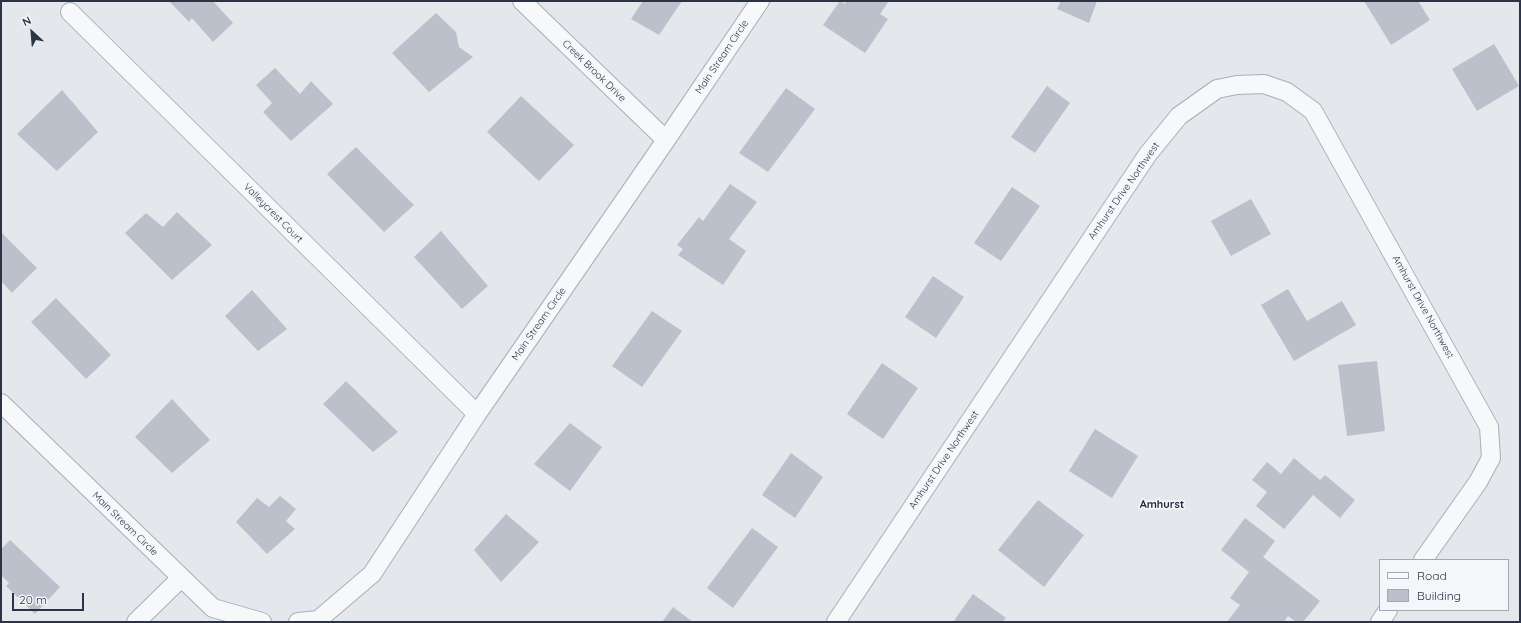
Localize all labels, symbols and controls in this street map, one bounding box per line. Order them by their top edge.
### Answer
north arrow [12,12,52,52]
text: N [20,13,33,29]
street label: Main Stream Circle [693,18,751,96]
street label: Creek Brook Drive [560,38,628,104]
street label: Amhurst Drive Northwest [1086,140,1162,242]
street label: Valleycrest Court [241,181,305,245]
street label: Amhurst Drive Northwest [1390,253,1456,361]
street label: Main Stream Circle [509,285,569,363]
street label: Amhurst Drive Northwest [907,409,981,511]
street label: Main Stream Circle [90,490,160,558]
district label: Amhurst [1140,498,1184,512]
legend [1379,559,1509,611]
text: Road [1417,568,1447,583]
scale bar [14,585,86,611]
text: Building [1417,588,1461,603]
text: 20 m [19,592,47,607]

